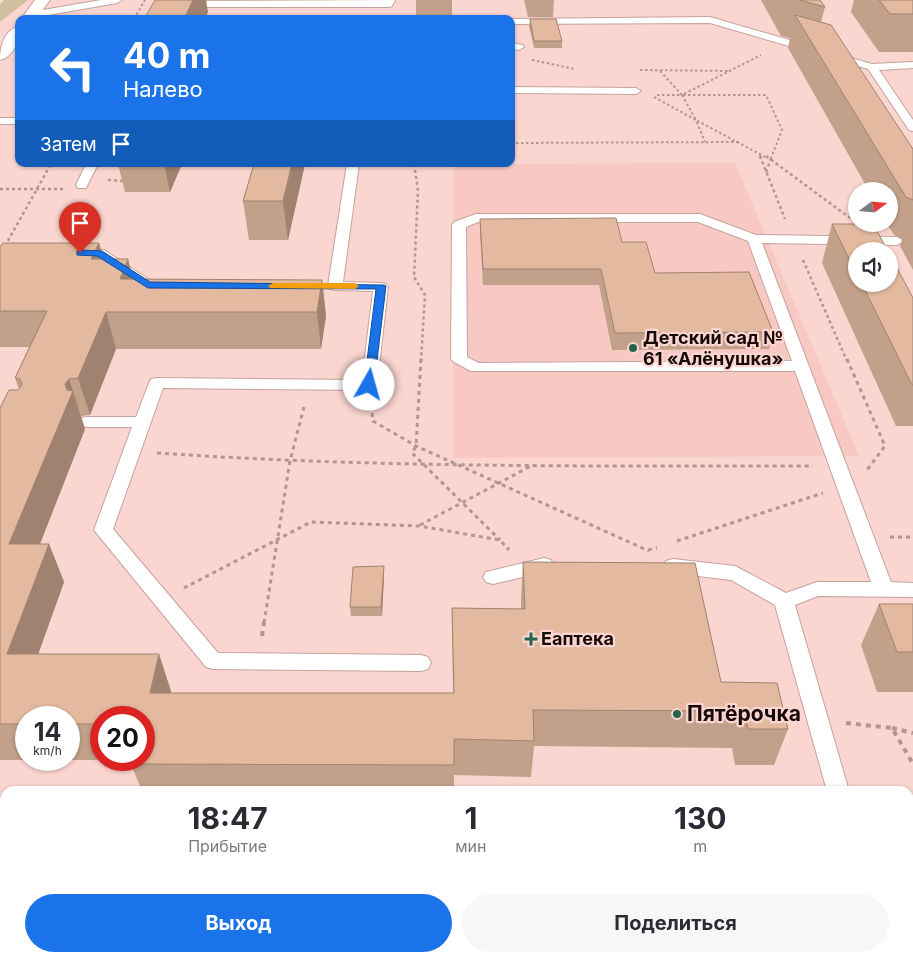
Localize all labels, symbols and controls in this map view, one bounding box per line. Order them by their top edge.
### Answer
text: 40 m [123,34,211,76]
icon: left [40,35,105,100]
text: Налево [123,76,203,102]
icon: arrive [107,130,135,158]
text: Затем [40,133,97,156]
north arrow [848,182,898,232]
map controls [848,182,898,292]
pin [59,202,101,253]
icon: arrive [66,209,94,237]
button: sound [848,242,898,292]
place label: Детский сад № 61 «Алёнушка» [643,327,783,369]
marker: Детский сад № 61 «Алёнушка» [627,342,639,354]
position arrow [342,358,394,410]
place label: Еаптека [541,628,614,649]
marker: Еаптека [525,633,537,645]
place label: Пятёрочка [687,701,801,726]
speed limit sign: 20 [90,706,155,771]
marker: Пятёрочка [671,708,683,720]
text: 14 [34,717,61,747]
text: km/h [33,743,62,758]
text: 18:47 [188,800,268,836]
text: 1 [464,800,477,836]
text: 130 [674,800,727,836]
text: Прибытие [188,836,267,856]
text: мин [455,836,486,856]
text: m [693,836,707,856]
button: Выход [25,894,452,952]
button: Поделиться [462,894,889,952]

